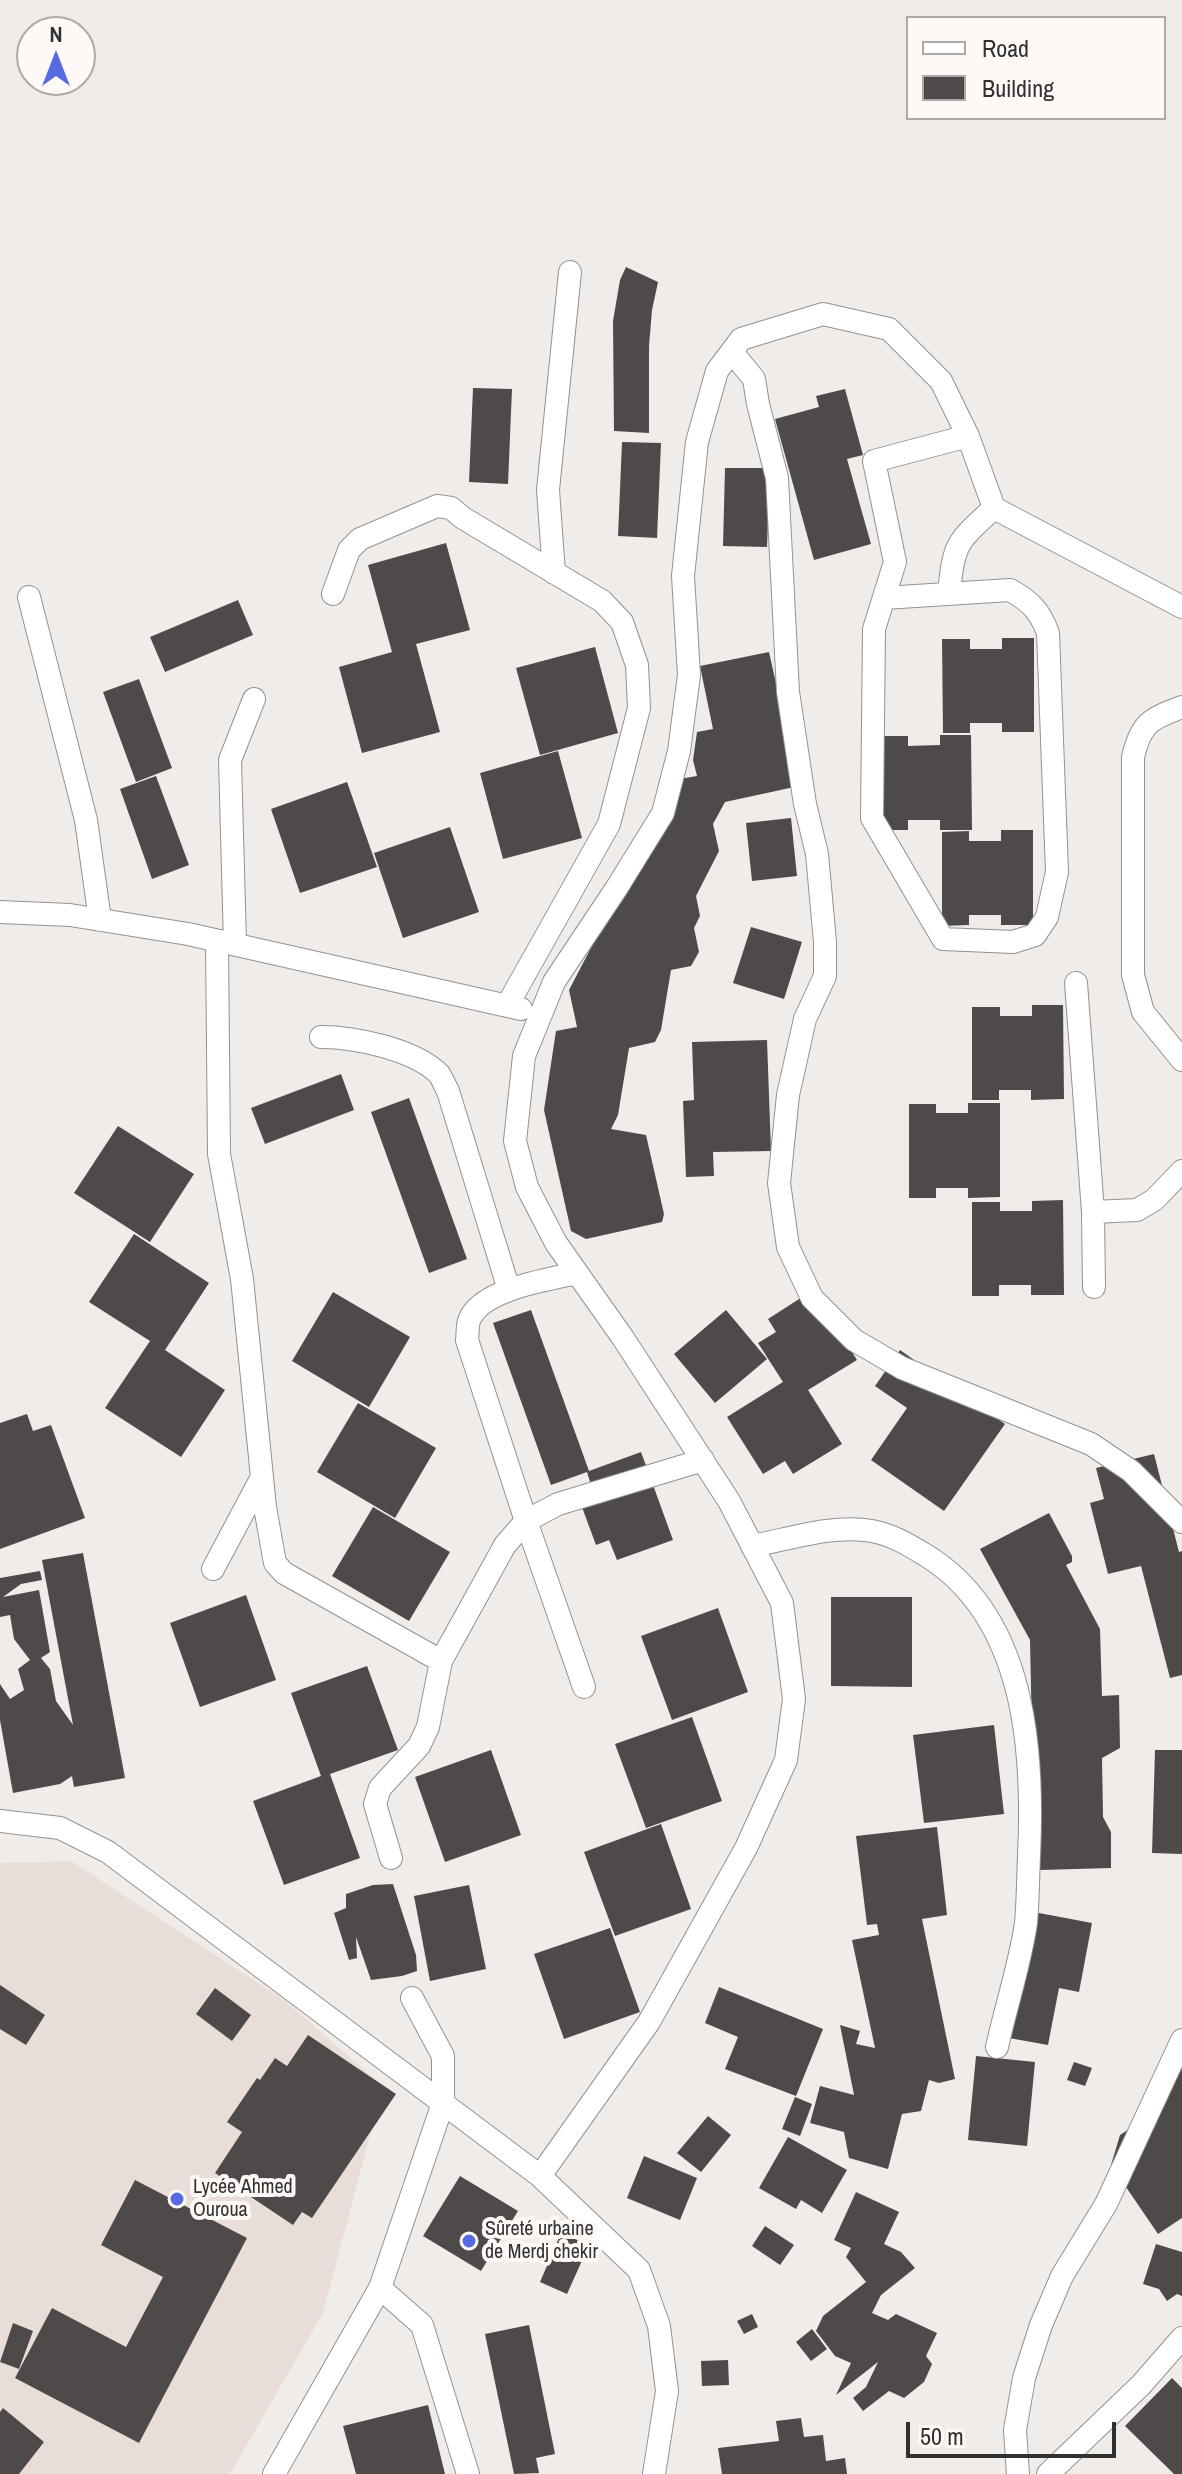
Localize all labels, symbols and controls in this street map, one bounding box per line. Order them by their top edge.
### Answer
north arrow [16,16,96,96]
legend [906,16,1166,120]
text: N [49,19,63,49]
text: Road [982,32,1029,64]
text: Building [982,72,1054,104]
place label: Lycée Ahmed Ouroua [193,2176,293,2223]
marker: Lycée Ahmed Ouroua [168,2190,186,2208]
place label: Sûreté urbaine de Merdj chekir [485,2218,598,2265]
marker: Sûreté urbaine de Merdj chekir [460,2232,478,2250]
scale bar [910,2406,1120,2456]
text: 50 m [920,2420,964,2452]

